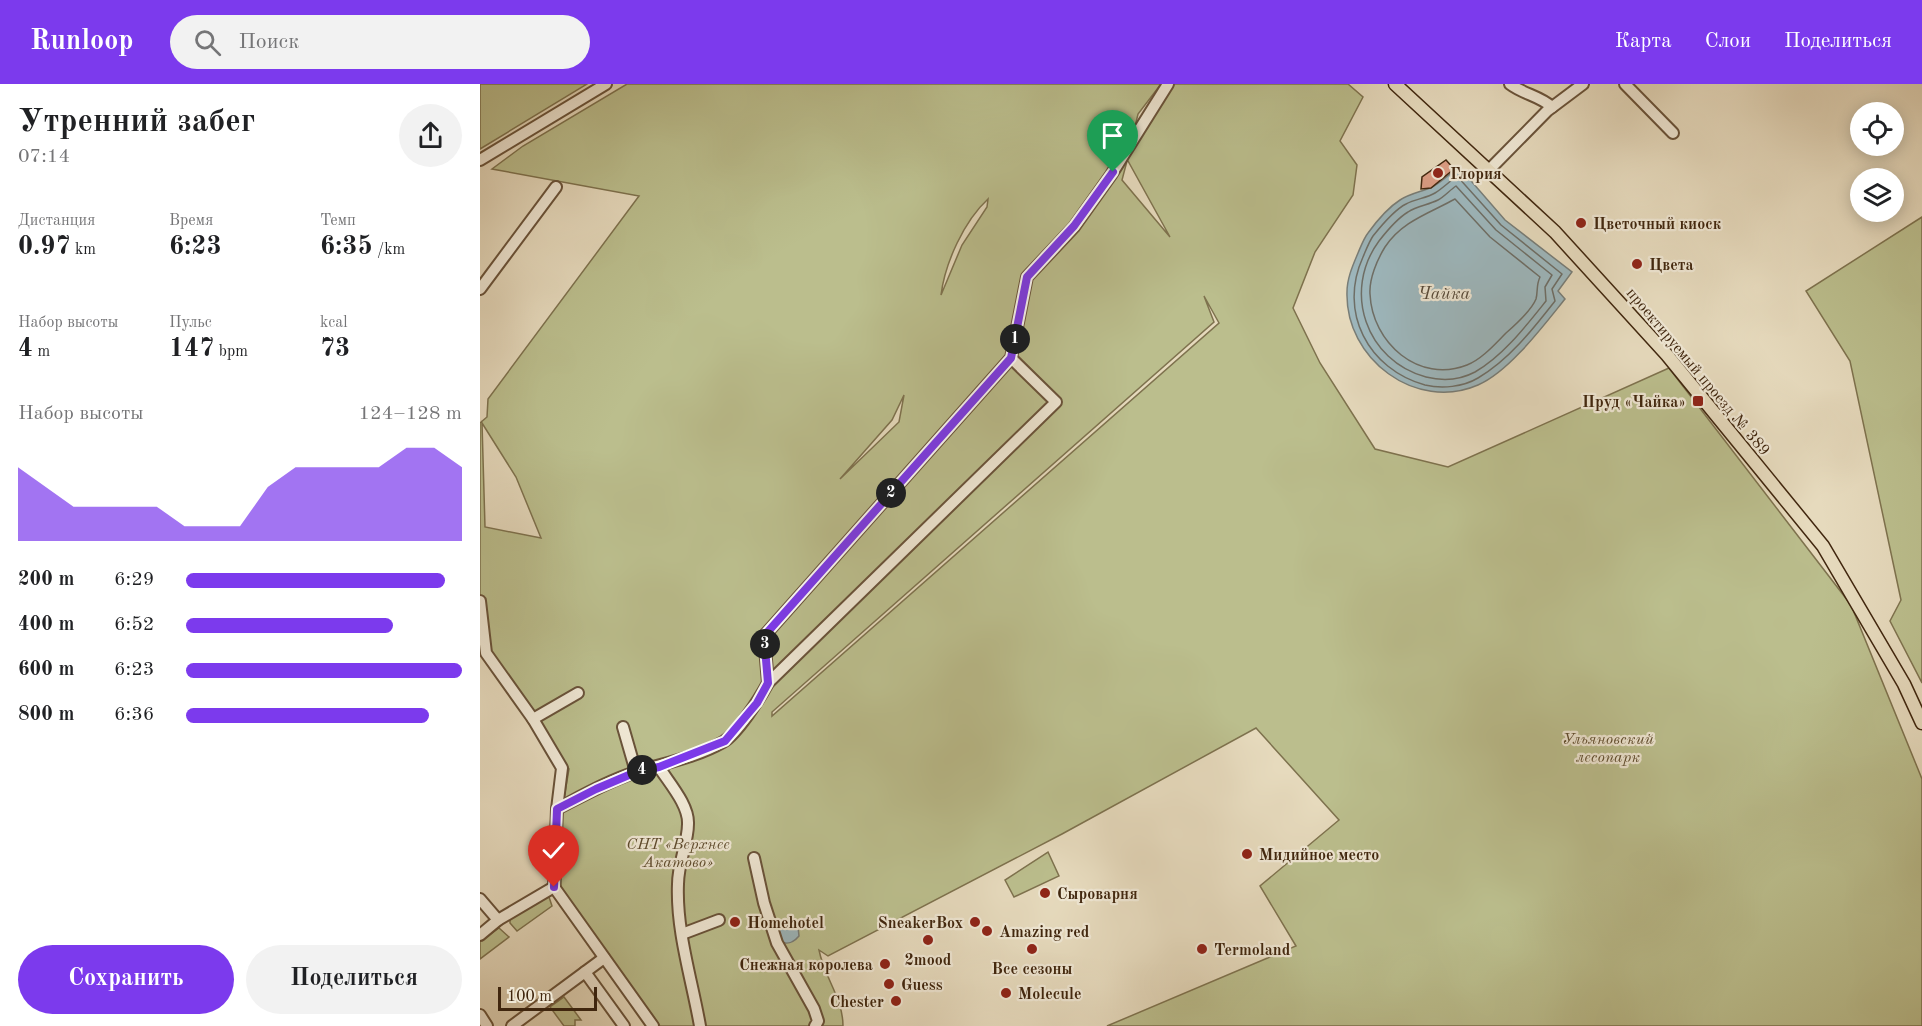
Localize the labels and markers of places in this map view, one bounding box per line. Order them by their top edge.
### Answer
pin [1087,110,1138,172]
marker: Глория [1431,166,1445,180]
place label: Глория [1450,167,1502,183]
marker: Цветочный киоск [1574,216,1588,230]
place label: Цветочный киоск [1593,217,1722,233]
marker: Цвета [1630,257,1644,271]
place label: Цвета [1649,258,1694,274]
pin: 1 [1000,324,1030,354]
marker: Пруд «Чайка» [1691,394,1705,408]
place label: Пруд «Чайка» [1582,395,1686,411]
pin: 2 [876,478,906,508]
pin: 3 [750,629,780,659]
pin: 4 [627,755,657,785]
pin [528,825,579,887]
marker: Мидийное место [1240,847,1254,861]
place label: Мидийное место [1259,848,1379,864]
marker: Сыроварня [1038,886,1052,900]
place label: Сыроварня [1057,887,1138,903]
marker: Homehotel [728,915,742,929]
marker: SneakerBox [968,915,982,929]
place label: Homehotel [747,916,824,932]
place label: SneakerBox [878,916,963,932]
marker: Amazing red [980,924,994,938]
place label: Amazing red [999,925,1090,941]
marker: 2mood [921,933,935,947]
marker: Все сезоны [1025,942,1039,956]
marker: Termoland [1195,942,1209,956]
place label: Termoland [1214,943,1291,959]
place label: 2mood [905,953,952,969]
marker: Снежная королева [878,957,892,971]
place label: Снежная королева [739,958,873,974]
place label: Все сезоны [992,962,1073,978]
marker: Guess [882,977,896,991]
place label: Guess [901,978,943,994]
marker: Molecule [999,986,1013,1000]
place label: Molecule [1018,987,1082,1003]
marker: Chester [889,994,903,1008]
place label: Chester [830,995,884,1011]

